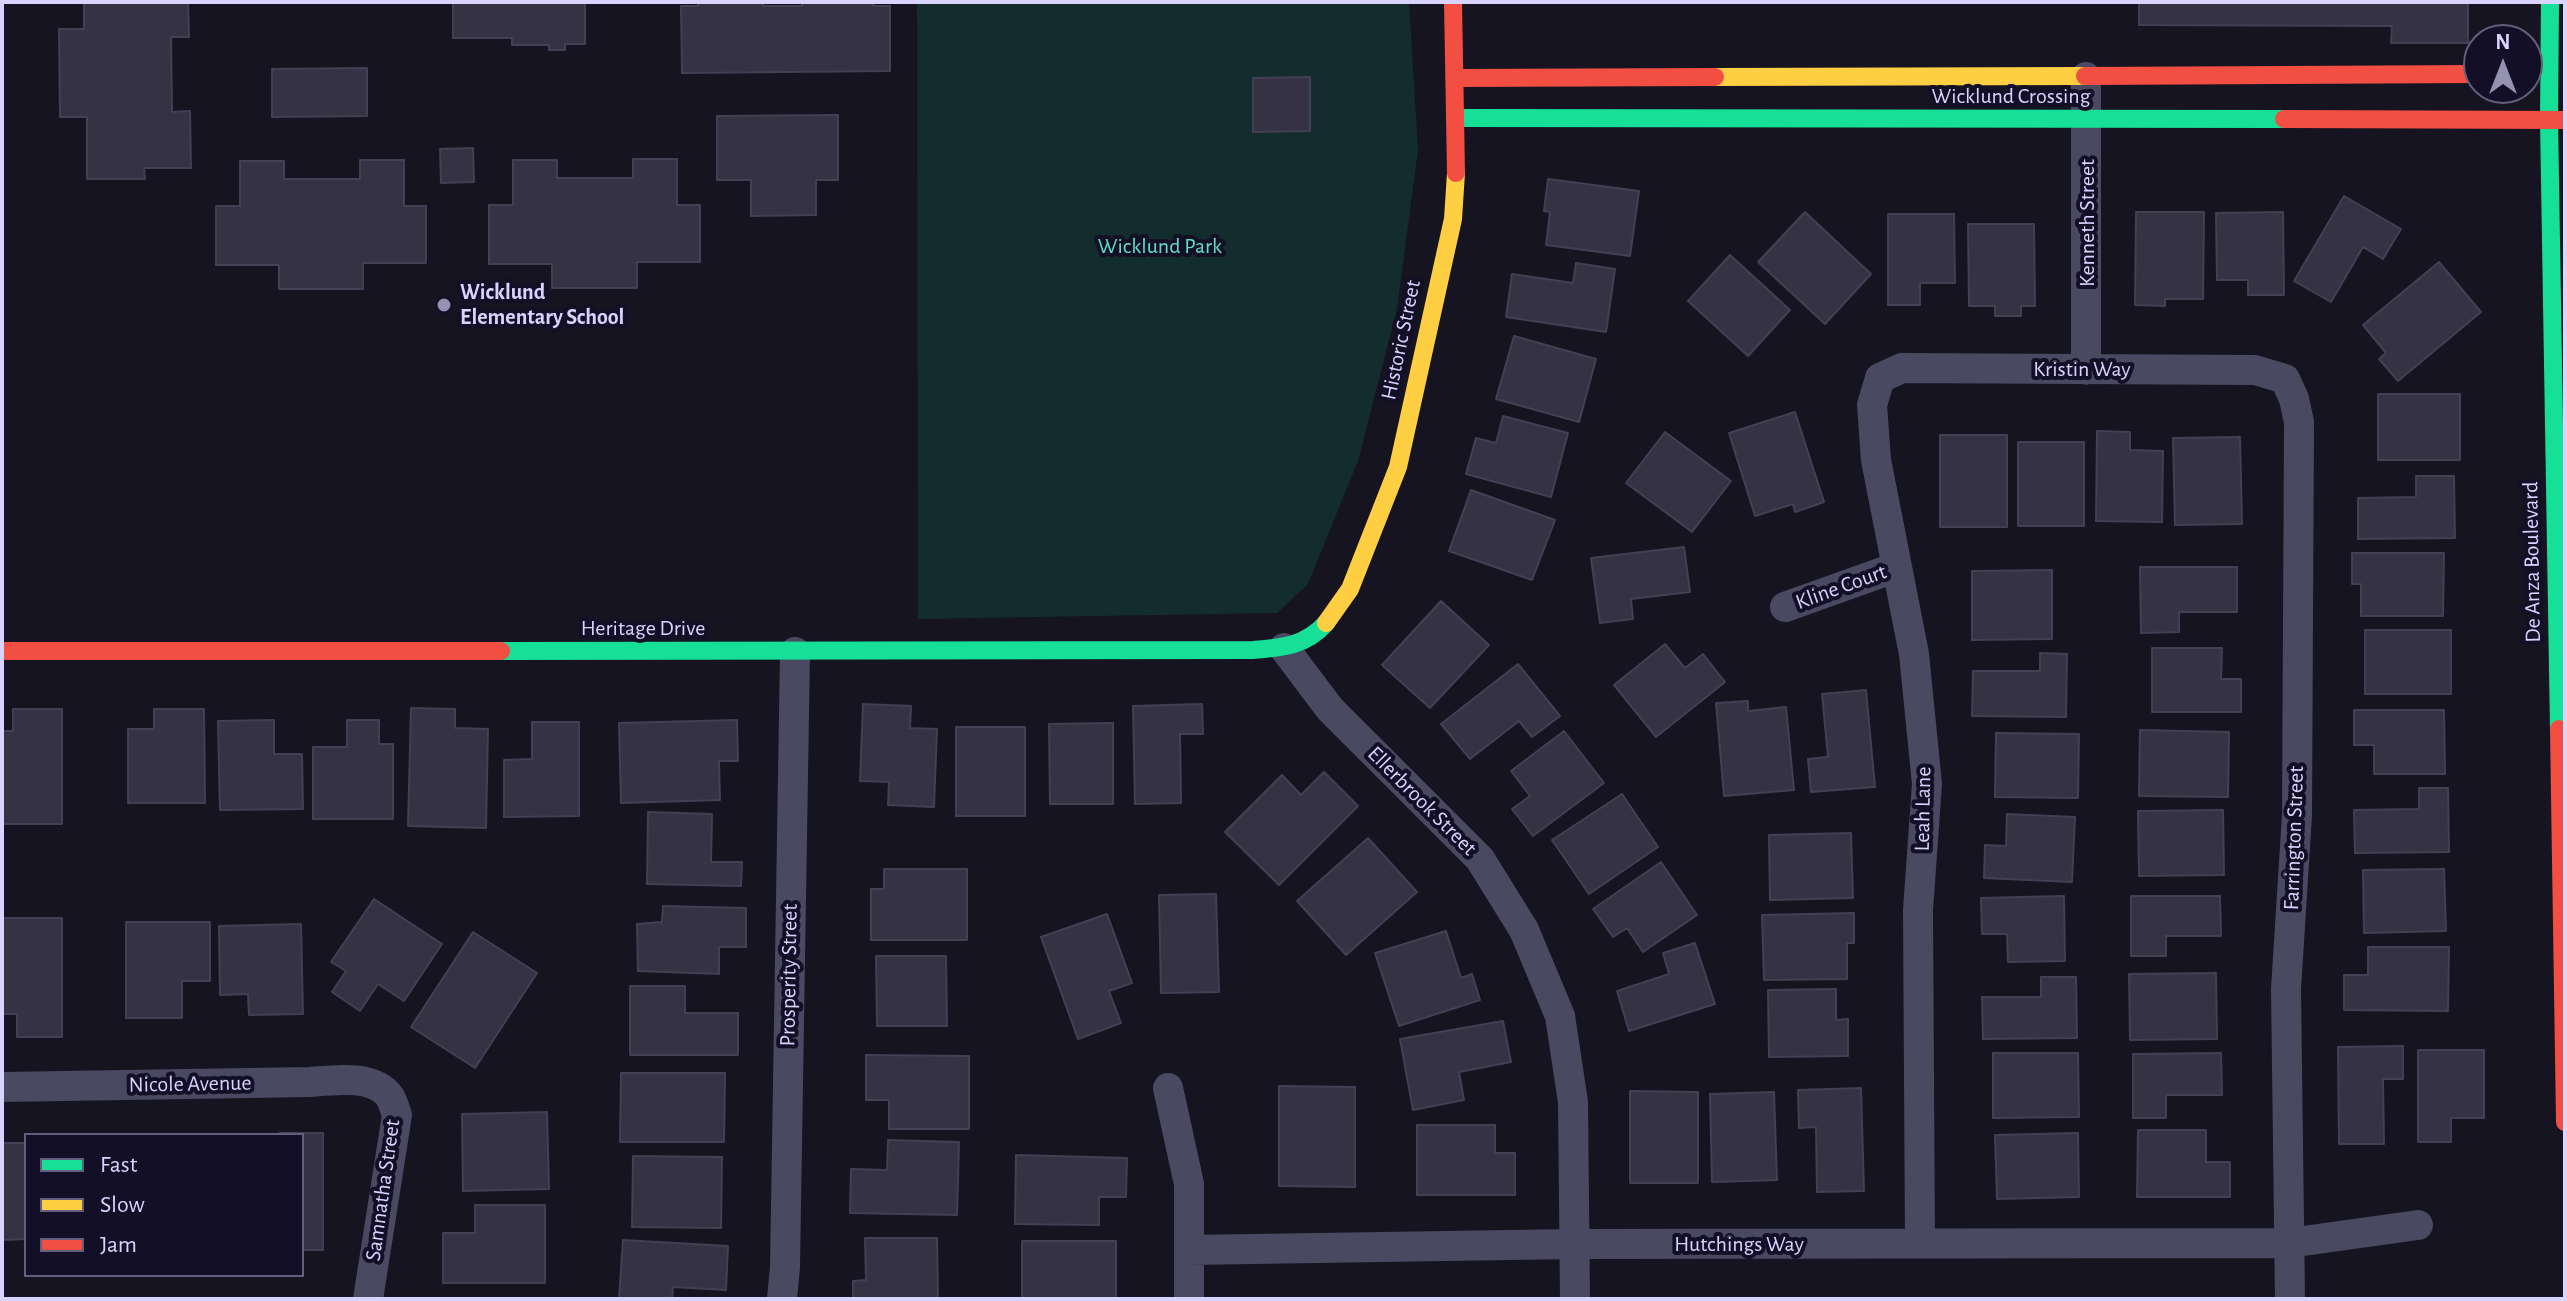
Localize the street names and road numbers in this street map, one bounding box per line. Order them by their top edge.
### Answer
street label: Wicklund Crossing [1932,83,2090,109]
street label: Kenneth Street [2074,159,2100,287]
street label: Historic Street [1375,278,1427,402]
street label: Kristin Way [2033,356,2131,382]
street label: De Anza Boulevard [2517,481,2547,643]
street label: Kline Court [1792,558,1890,616]
street label: Heritage Drive [581,615,705,641]
street label: Ellerbrook Street [1362,741,1482,861]
street label: Farrington Street [2278,765,2310,911]
street label: Leah Lane [1909,766,1937,852]
street label: Prosperity Street [775,903,803,1047]
street label: Nicole Avenue [128,1070,252,1098]
street label: Samnatha Street [360,1117,406,1263]
street label: Hutchings Way [1674,1231,1804,1257]

